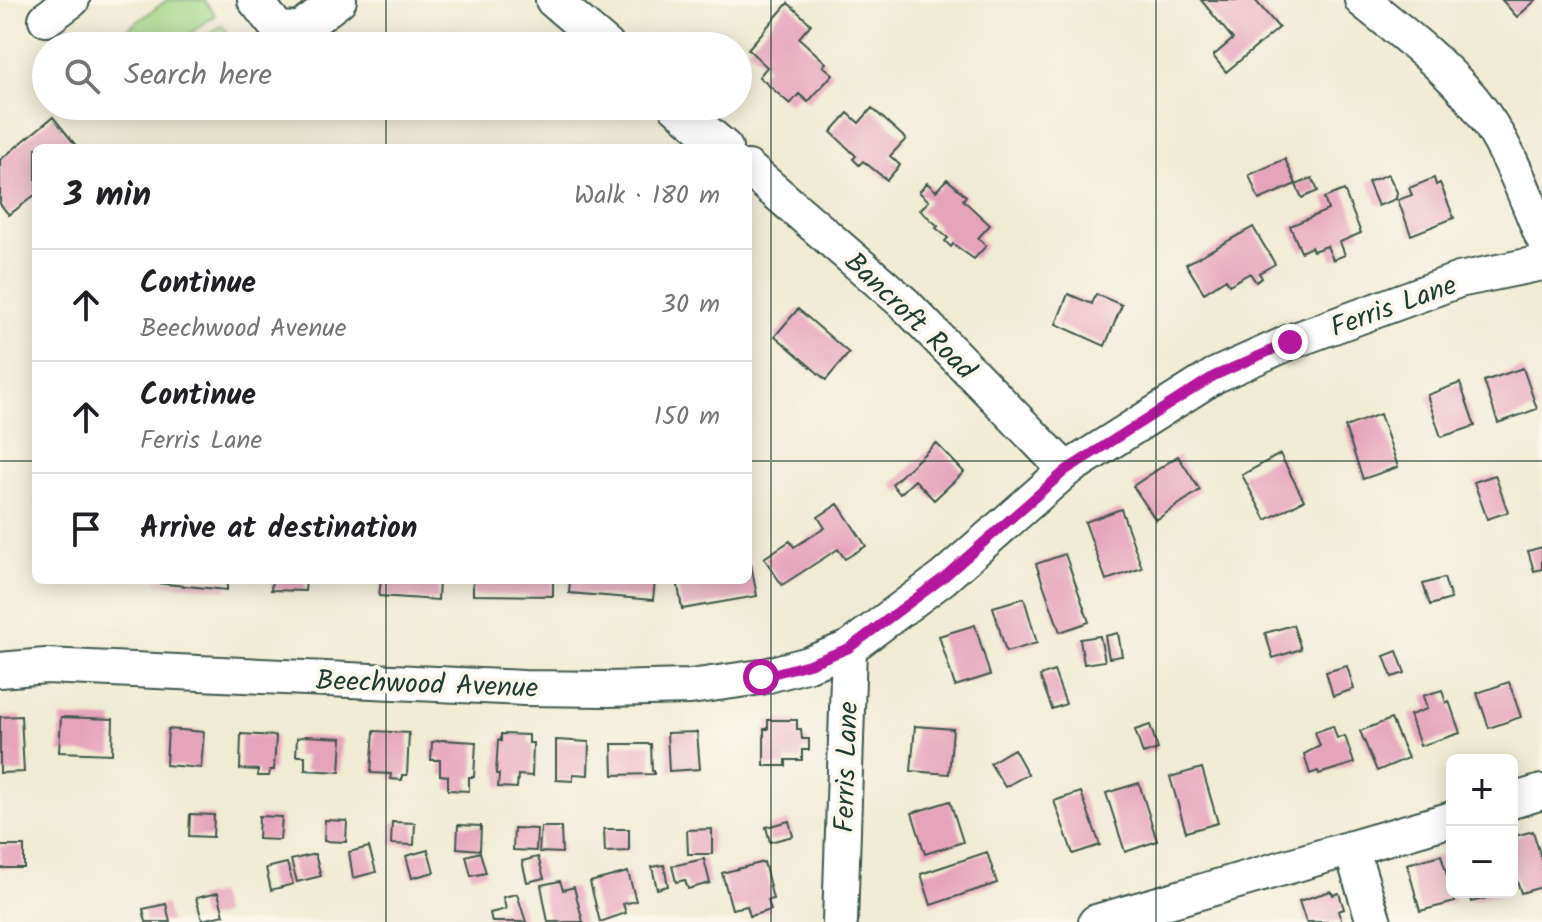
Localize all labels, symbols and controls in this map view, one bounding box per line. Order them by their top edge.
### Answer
search box [32,32,752,120]
text: Search here [124,52,272,100]
icon: search [60,54,104,98]
text: 3 min [64,169,151,223]
text: Walk · 180 m [574,175,720,217]
street label: Bancroft Road [833,242,986,392]
text: Continue [140,260,256,308]
street label: Ferris Lane [1324,264,1464,351]
icon: ahead [64,283,108,327]
text: 30 m [661,284,720,326]
text: Beechwood Avenue [140,308,346,350]
route end [1272,324,1308,360]
text: Continue [140,372,256,420]
icon: ahead [64,395,108,439]
text: 150 m [654,396,720,438]
text: Ferris Lane [140,420,262,462]
text: Arrive at destination [140,505,417,553]
icon: arrive [64,507,108,551]
street label: Beechwood Avenue [315,659,539,712]
route start [743,659,779,695]
street label: Ferris Lane [823,700,872,834]
map controls [1446,754,1518,898]
button: + [1446,754,1518,826]
button: − [1446,826,1518,898]

